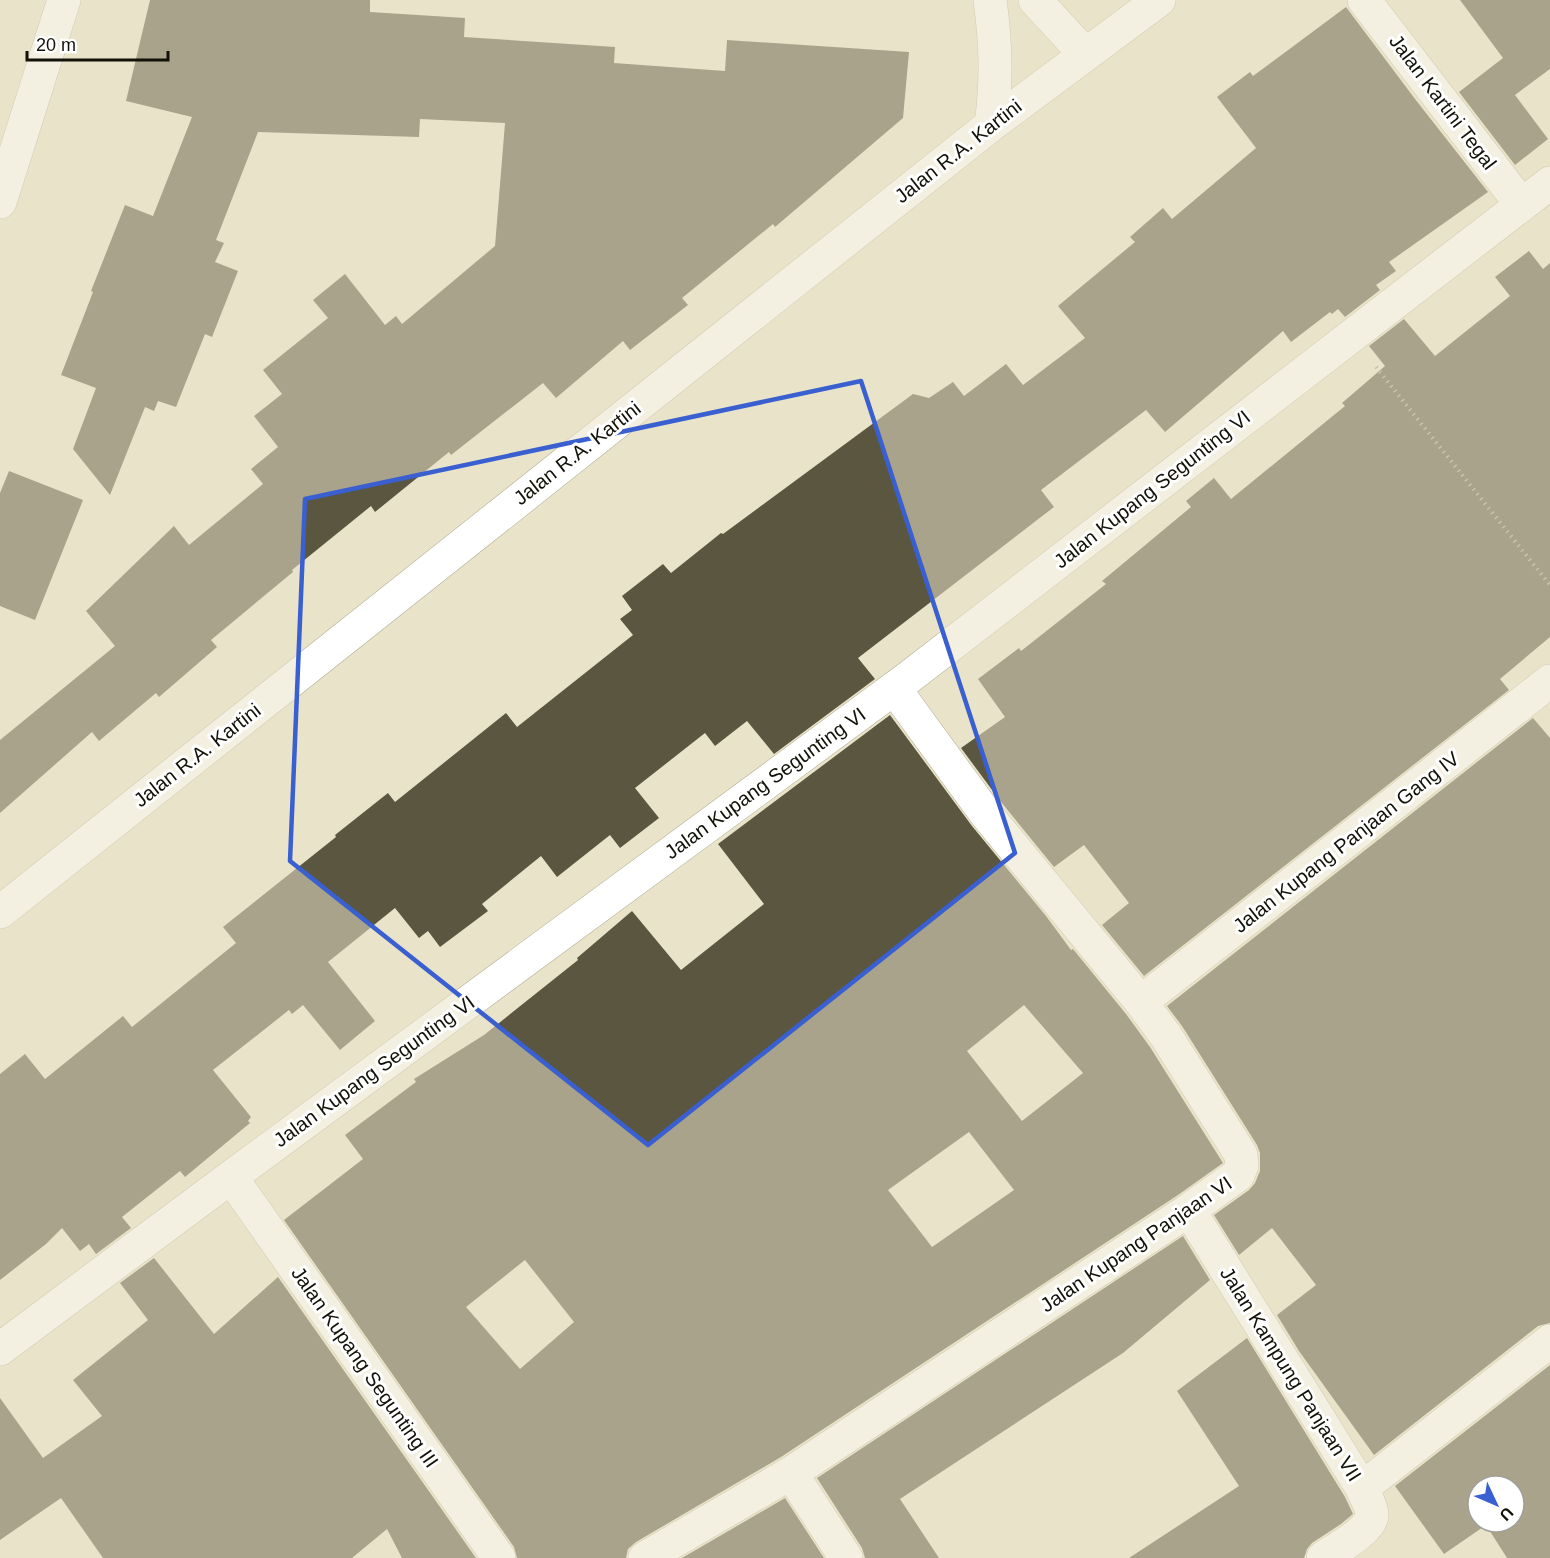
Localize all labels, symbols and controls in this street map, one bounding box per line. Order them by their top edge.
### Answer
scale bar [27,24,168,62]
street label: Jalan Kartini Tegal [1385,30,1501,174]
text: 20 m [36,35,76,55]
street label: Jalan R.A. Kartini [890,95,1026,207]
street label: Jalan R.A. Kartini [509,397,645,509]
street label: Jalan Kupang Segunting VI [1050,406,1254,572]
street label: Jalan R.A. Kartini [129,699,265,811]
street label: Jalan Kupang Segunting VI [660,703,870,863]
street label: Jalan Kupang Panjaan Gang IV [1229,747,1464,937]
street label: Jalan Kupang Segunting VI [269,991,479,1151]
street label: Jalan Kupang Panjaan VI [1036,1172,1236,1316]
street label: Jalan Kupang Segunting III [287,1262,443,1472]
street label: Jalan Kampung Panjaan VII [1216,1263,1366,1485]
north arrow [1466,1474,1526,1534]
text: U [1496,1504,1517,1524]

